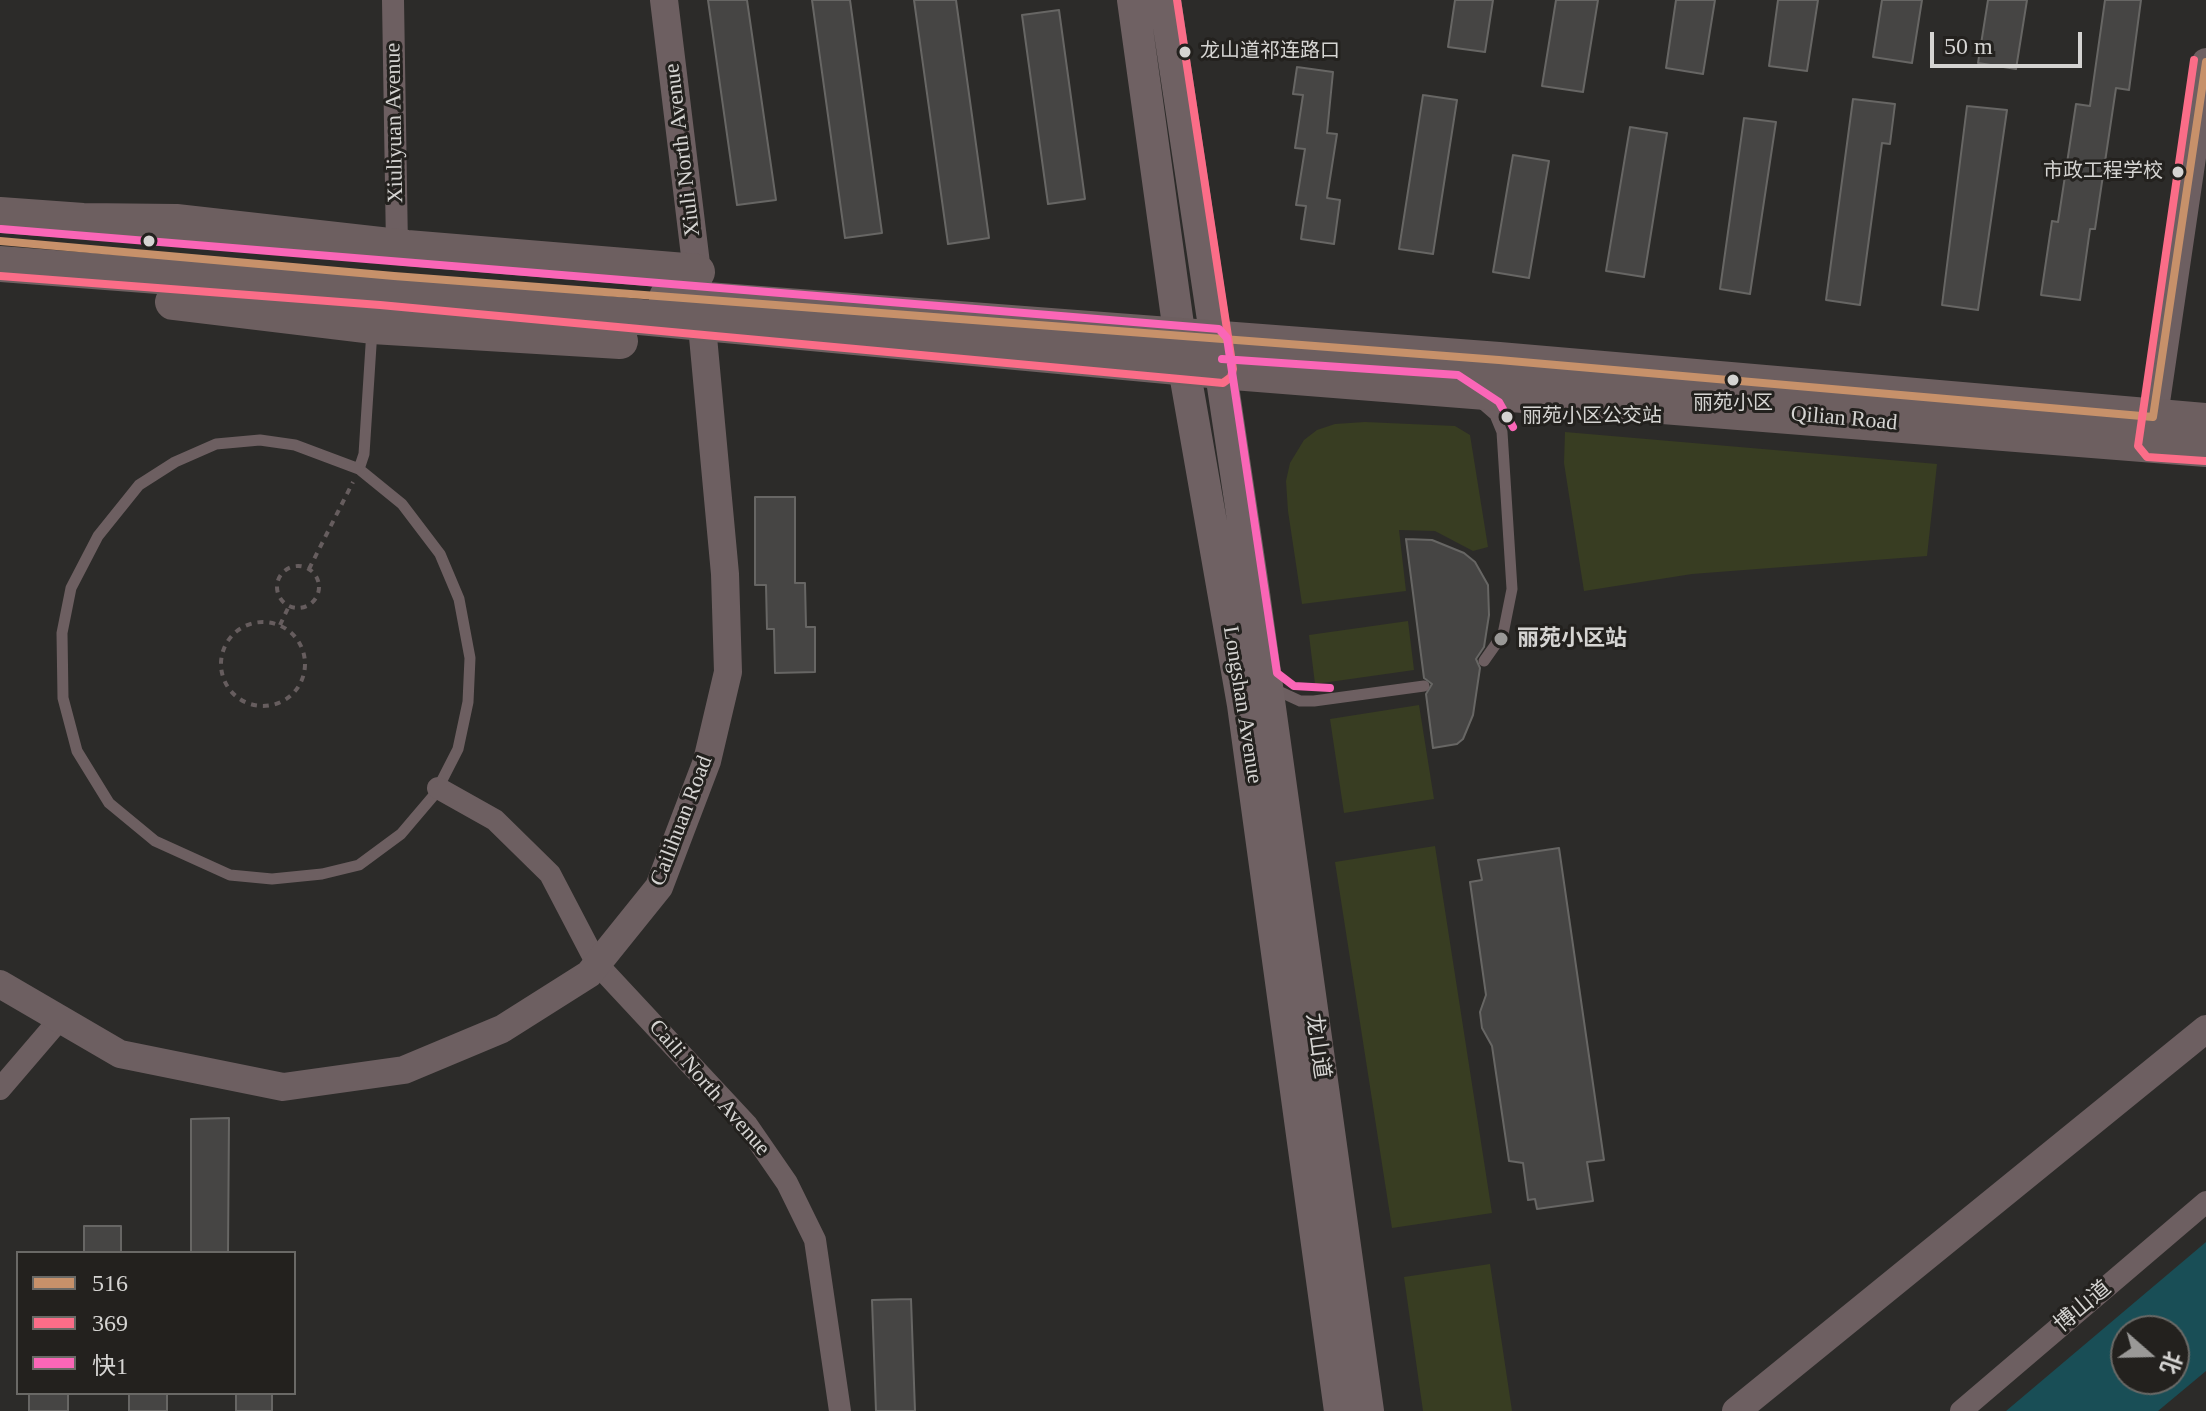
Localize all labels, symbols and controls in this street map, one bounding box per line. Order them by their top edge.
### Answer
scale bar [1934,16,2086,66]
text: 50 m [1944,33,1993,59]
place label: 龙山道祁连路口 [1200,40,1340,64]
street label: Xiuliyuan Avenue [380,43,410,203]
marker: 龙山道祁连路口 [1177,44,1193,60]
street label: Xiuli North Avenue [659,62,707,238]
place label: 市政工程学校 [2043,160,2163,184]
marker: 市政工程学校 [2170,164,2186,180]
unlabelled marker [141,233,157,249]
marker: 丽苑小区 [1725,372,1741,388]
place label: 丽苑小区 [1693,392,1773,416]
street label: Qilian Road [1790,401,1898,437]
place label: 丽苑小区公交站 [1522,405,1662,429]
marker: 丽苑小区公交站 [1499,409,1515,425]
street label: Longshan Avenue [1217,624,1267,786]
place label: 丽苑小区站 [1517,626,1627,652]
marker: 丽苑小区站 [1492,630,1510,648]
street label: Cailihuan Road [645,752,719,890]
street label: 龙山道 [1299,1011,1335,1081]
street label: Caili North Avenue [643,1014,775,1162]
legend [16,1251,296,1395]
text: 516 [92,1270,128,1296]
street label: 博山道 [2049,1276,2117,1338]
text: 369 [92,1310,128,1336]
north arrow [2110,1315,2190,1395]
text: 北 [2156,1348,2187,1377]
text: 快1 [92,1353,128,1379]

